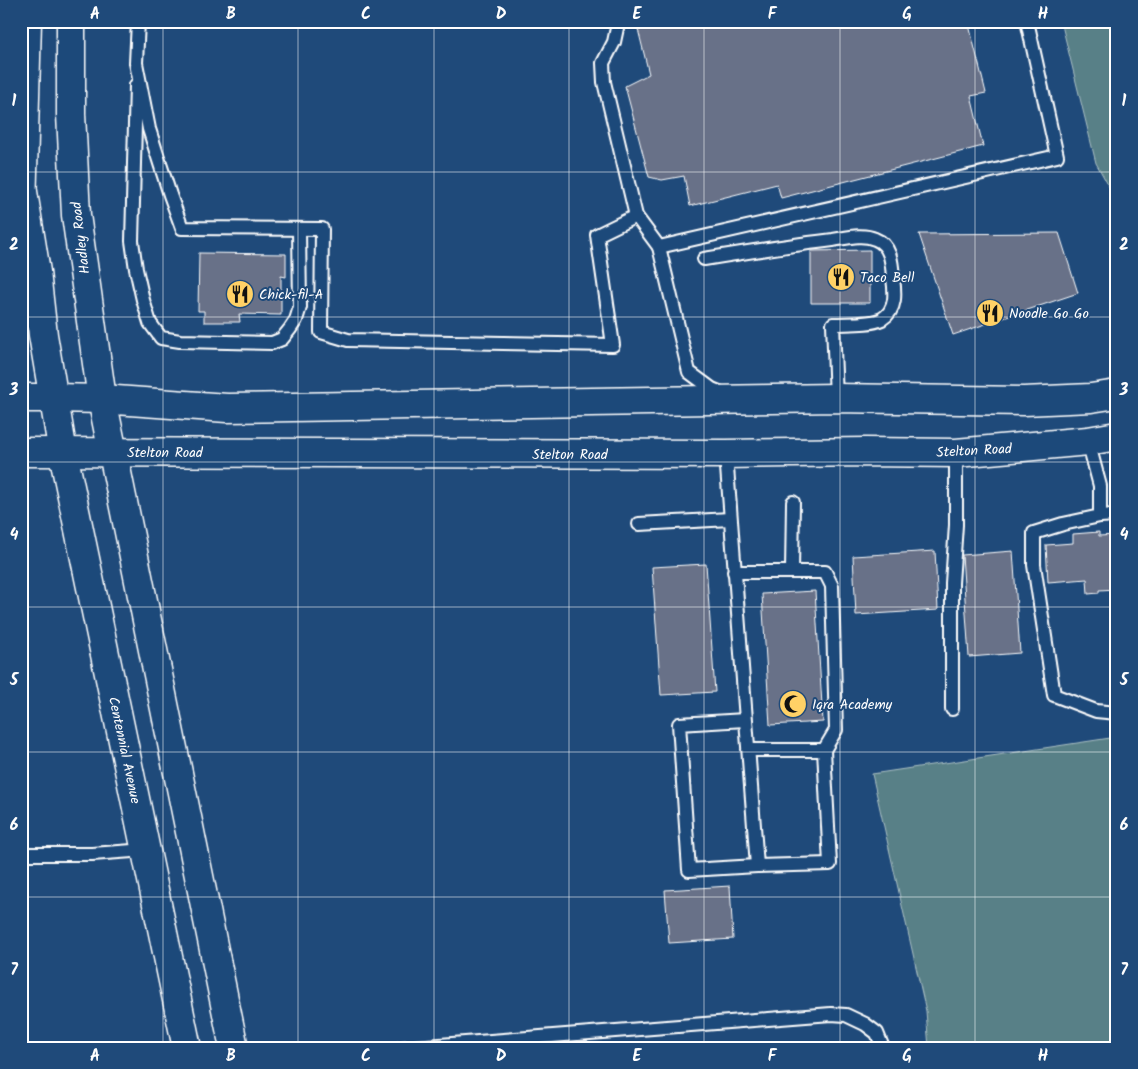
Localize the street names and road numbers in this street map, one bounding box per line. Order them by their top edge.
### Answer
street label: Hadley Road [66,199,96,275]
street label: Stelton Road [936,438,1013,464]
street label: Stelton Road [127,442,204,464]
street label: Stelton Road [532,444,609,466]
street label: Centennial Avenue [102,695,146,806]

